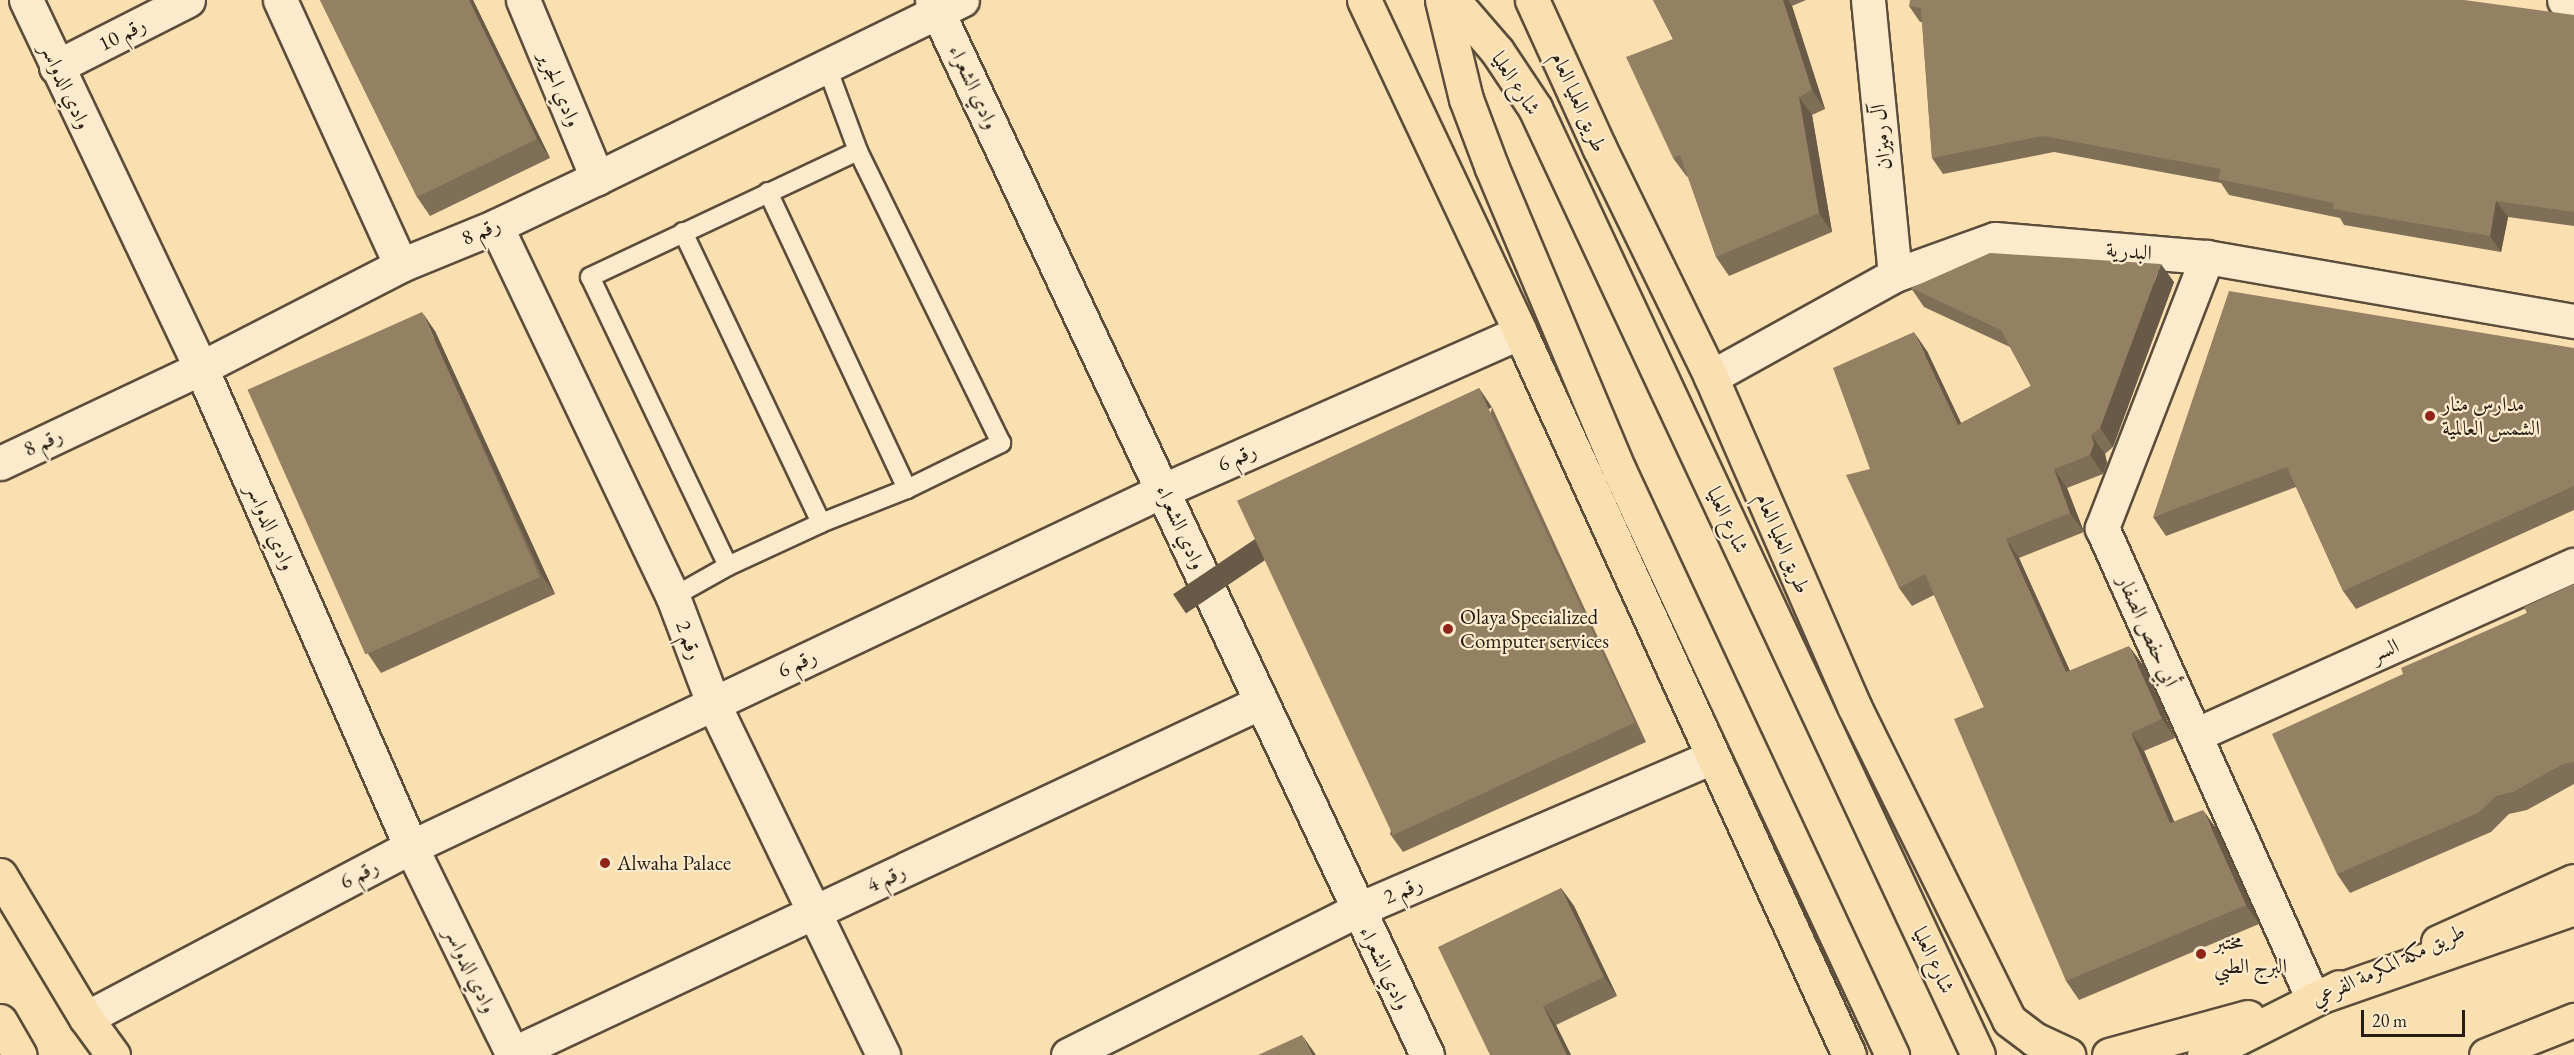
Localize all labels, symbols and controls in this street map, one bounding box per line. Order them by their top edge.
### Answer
street label: رقم 10 [94,11,150,57]
street label: وادي الدواسر [35,39,97,133]
street label: وادي الشعراء [944,41,1004,133]
street label: شارع العليا [1486,47,1546,119]
street label: وادي الجرير [533,48,587,130]
street label: طريق العليا العام [1546,48,1612,156]
street label: آل رميزان [1865,103,1897,171]
street label: رقم 8 [458,212,504,250]
street label: البدرية [2105,236,2153,266]
place label: مدارس منار الشمس العالمية [2442,391,2540,441]
marker: مدارس منار الشمس العالمية [2423,409,2437,423]
street label: رقم 8 [20,422,66,462]
street label: رقم 6 [1214,437,1260,477]
street label: وادي الدواسر [241,480,301,574]
street label: وادي الشعراء [1151,481,1211,573]
street label: شارع العليا [1702,483,1754,557]
street label: طريق العليا العام [1750,489,1816,597]
street label: أبي حفص الصفار [2112,571,2184,691]
place label: Olaya Specialized Computer services [1460,604,1609,654]
street label: رقم 2 [670,617,708,663]
marker: Olaya Specialized Computer services [1441,622,1455,636]
street label: السر [2367,633,2403,667]
street label: رقم 6 [774,643,820,683]
place label: Alwaha Palace [617,850,731,876]
street label: رقم 6 [336,854,382,894]
marker: Alwaha Palace [598,856,612,870]
street label: رقم 4 [863,858,909,898]
street label: رقم 2 [1380,871,1426,909]
street label: طريق مكة المكرمة الفرعي [2307,918,2469,1012]
street label: وادي الشعراء [1354,922,1416,1014]
street label: وادي الدواسر [439,923,503,1017]
street label: شارع العليا [1908,923,1960,997]
place label: مختبر البرج الطبي [2214,929,2287,979]
marker: مختبر البرج الطبي [2192,945,2210,963]
scale bar [2364,998,2468,1036]
text: 20 m [2372,1009,2407,1032]

